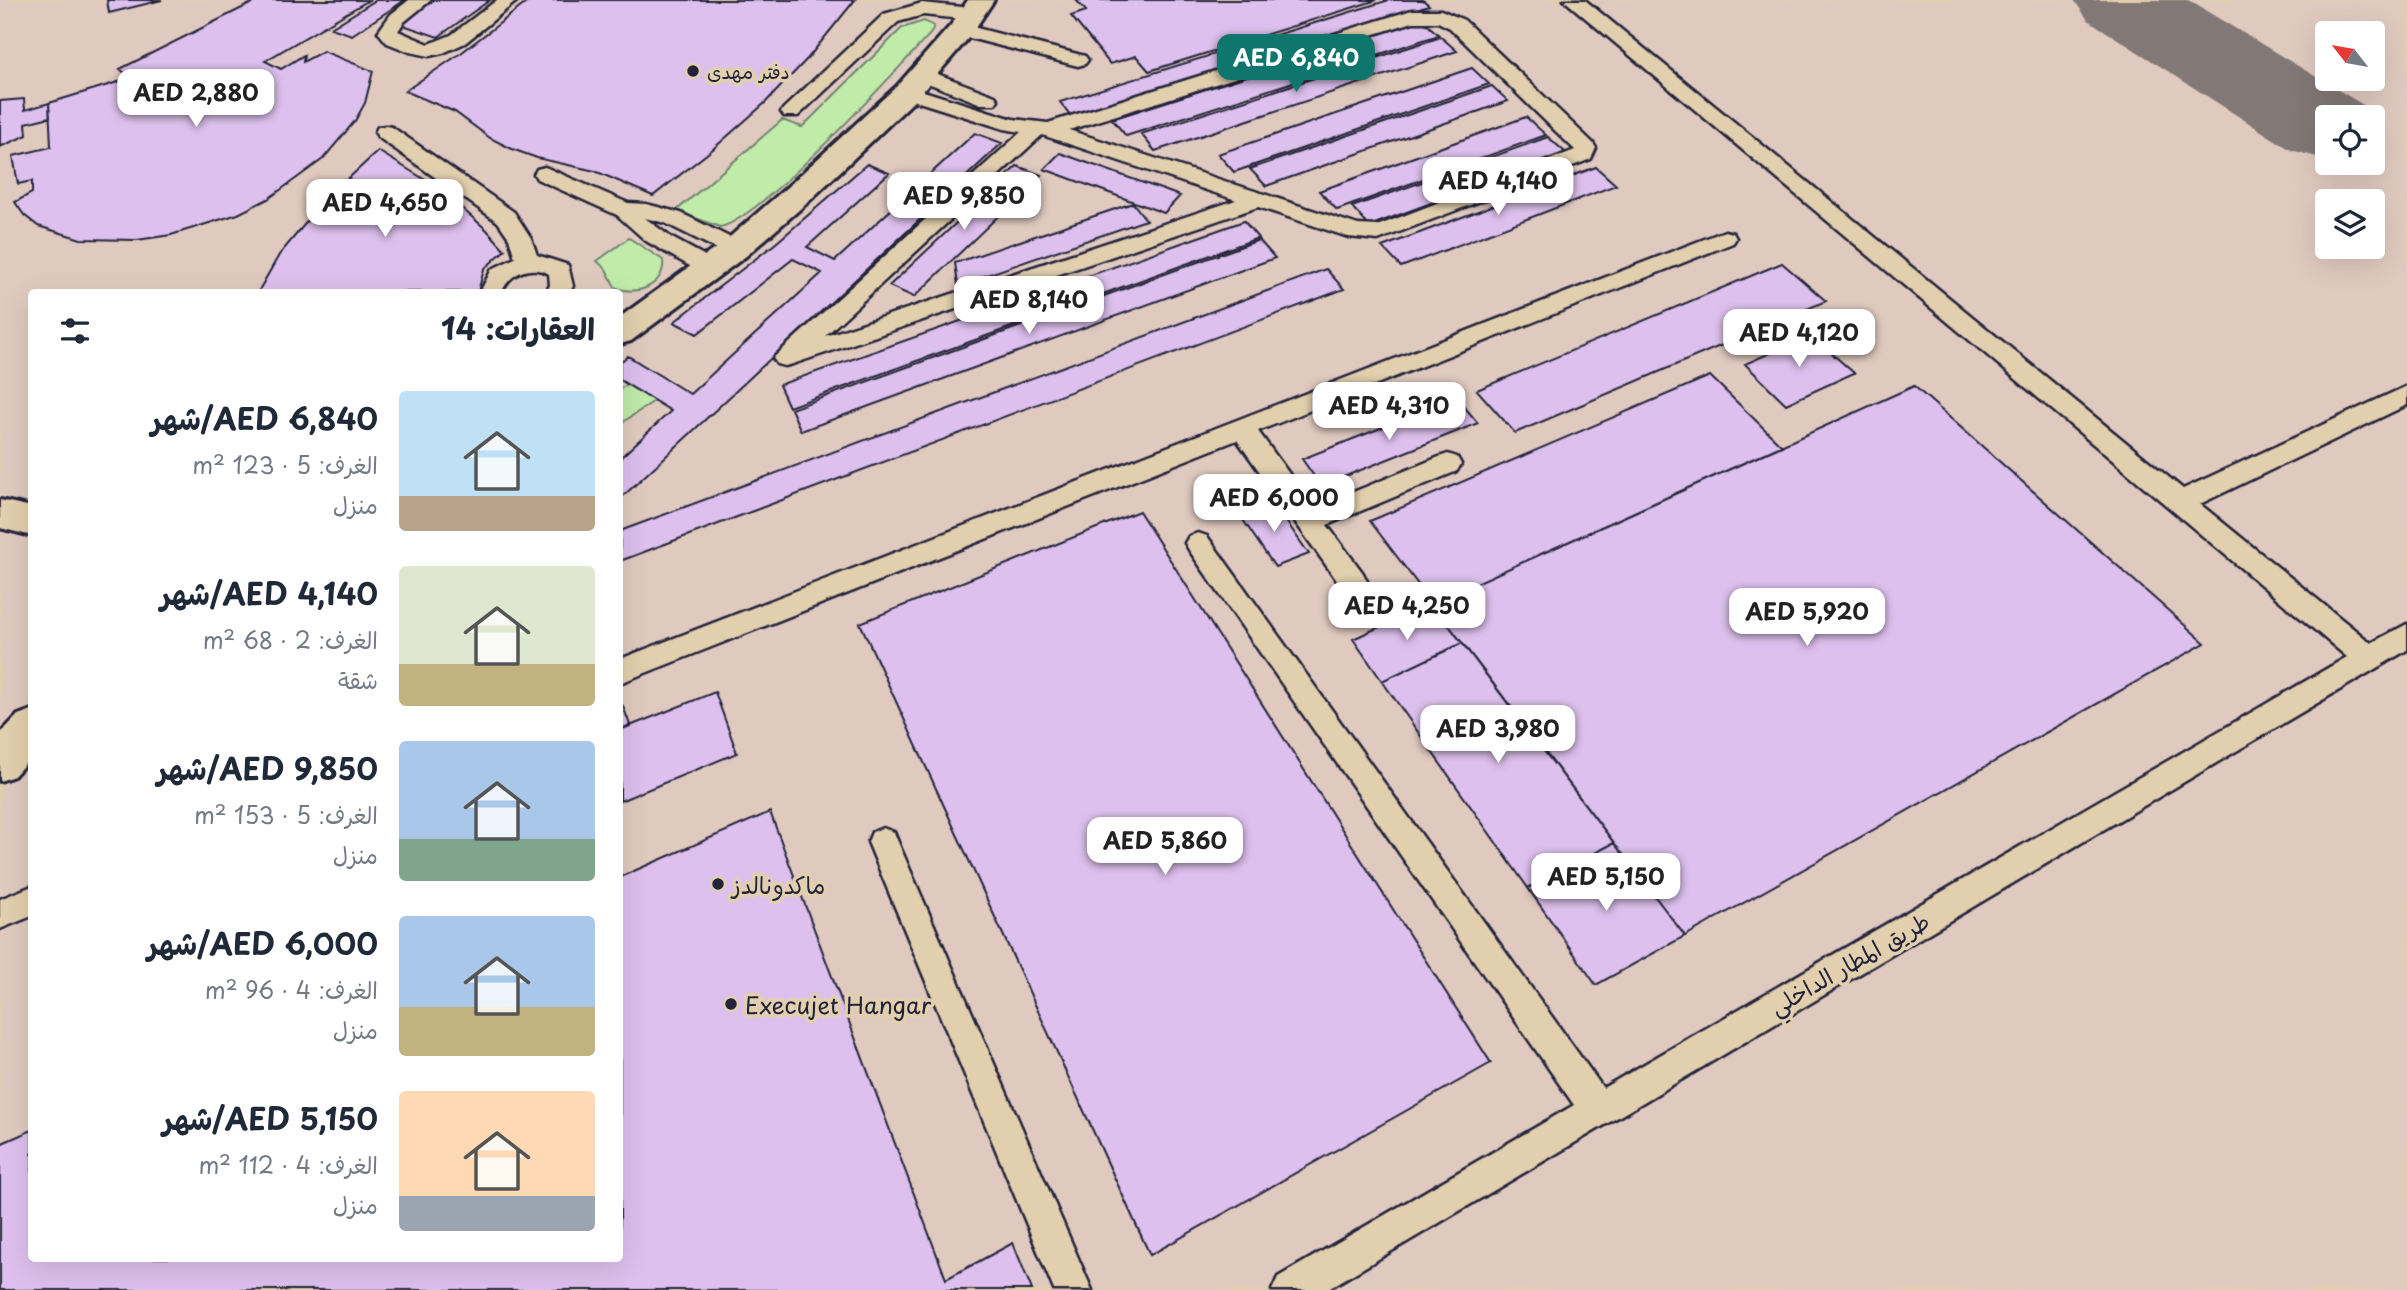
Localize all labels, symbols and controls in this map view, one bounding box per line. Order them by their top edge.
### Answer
north arrow [2315,21,2385,91]
map controls [2315,21,2385,259]
pin: AED 6,840 [1216,34,1376,94]
text: AED 6,840 [1233,39,1359,74]
place label: دفتر مهدى [707,57,790,85]
marker: دفتر مهدى [685,63,701,79]
pin: AED 2,880 [116,69,276,129]
text: AED 2,880 [133,74,259,109]
button: locate [2315,105,2385,175]
pin: AED 4,140 [1418,158,1578,217]
text: AED 4,140 [1438,162,1558,197]
pin: AED 9,850 [884,173,1044,232]
text: AED 9,850 [903,177,1025,212]
pin: AED 4,650 [305,180,465,239]
text: AED 4,650 [322,184,448,219]
button: layers [2315,189,2385,259]
pin: AED 8,140 [949,276,1109,336]
text: AED 8,140 [970,281,1088,316]
text: العقارات: 14 [441,305,595,350]
pin: AED 4,120 [1719,310,1879,369]
icon: filters [56,312,94,350]
text: AED 4,120 [1739,314,1859,349]
pin: AED 4,310 [1309,382,1469,442]
text: AED 4,310 [1329,387,1449,422]
text: AED 6,840/شهر [151,395,378,440]
icon: home [455,419,539,503]
text: الغرف: 5 · 123 m² [192,447,378,482]
pin: AED 6,000 [1194,475,1354,534]
text: AED 6,000 [1209,479,1339,514]
text: منزل [333,487,378,522]
text: AED 4,140/شهر [160,570,378,615]
pin: AED 4,250 [1327,582,1487,642]
text: AED 4,250 [1344,587,1470,622]
pin: AED 5,920 [1727,588,1887,648]
text: AED 5,920 [1745,593,1869,628]
icon: home [455,594,539,678]
text: الغرف: 2 · 68 m² [203,622,378,657]
text: شقة [338,662,378,697]
pin: AED 3,980 [1418,706,1578,765]
text: AED 3,980 [1436,710,1560,745]
text: AED 9,850/شهر [157,745,378,790]
icon: home [455,769,539,853]
text: الغرف: 5 · 153 m² [194,797,378,832]
pin: AED 5,860 [1085,818,1245,877]
text: AED 5,860 [1103,822,1227,857]
text: منزل [333,837,378,872]
pin: AED 5,150 [1526,853,1686,913]
text: AED 5,150 [1547,858,1665,893]
place label: ماكدونالدز [730,867,825,902]
marker: ماكدونالدز [710,876,726,892]
street label: طريق المطار الداخلي [1762,903,1938,1027]
text: AED 6,000/شهر [147,920,378,965]
icon: home [455,944,539,1028]
text: الغرف: 4 · 96 m² [205,972,378,1007]
place label: Execujet Hangar [745,987,932,1022]
marker: Execujet Hangar [723,996,739,1012]
text: منزل [333,1012,378,1047]
text: AED 5,150/شهر [162,1095,378,1140]
icon: home [455,1119,539,1203]
text: الغرف: 4 · 112 m² [198,1147,378,1182]
text: منزل [333,1187,378,1222]

